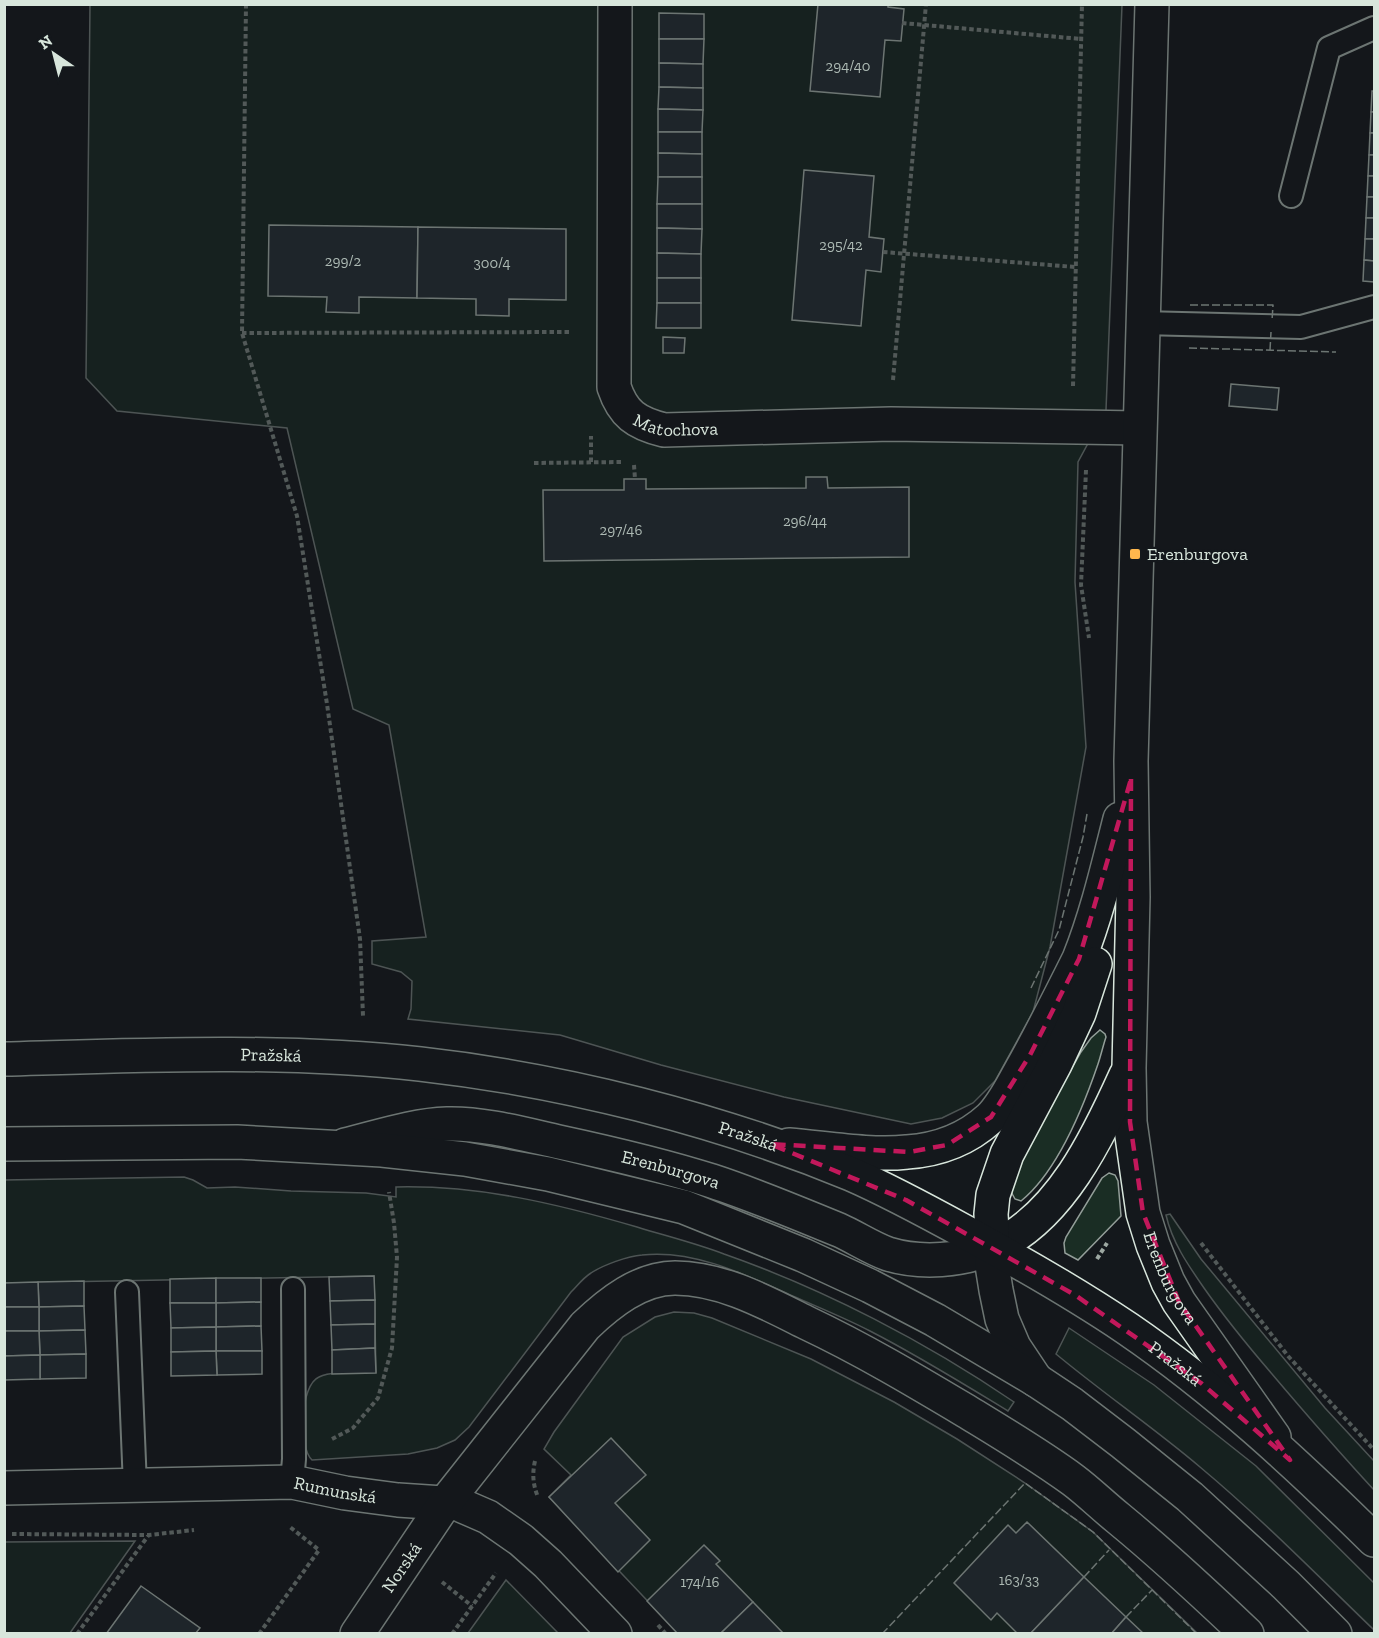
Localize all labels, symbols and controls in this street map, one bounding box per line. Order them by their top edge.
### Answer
north arrow [24,24,84,84]
text: N [35,31,56,53]
house number: 294/40 [826,57,870,75]
house number: 295/42 [819,236,863,254]
house number: 299/2 [325,252,361,270]
house number: 300/4 [473,254,511,272]
street label: Matochova [630,409,719,441]
house number: 296/44 [783,512,827,530]
house number: 297/46 [600,521,642,539]
place label: Erenburgova [1147,543,1248,565]
marker: Erenburgova [1128,547,1142,561]
street label: Pražská [240,1043,302,1067]
street label: Pražská [716,1116,781,1156]
street label: Erenburgova [619,1145,723,1194]
street label: Erenburgova [1139,1229,1203,1329]
street label: Pražská [1145,1336,1207,1391]
street label: Rumunská [292,1472,378,1508]
street label: Norská [377,1538,426,1597]
house number: 163/33 [999,1571,1039,1589]
house number: 174/16 [680,1573,720,1591]

